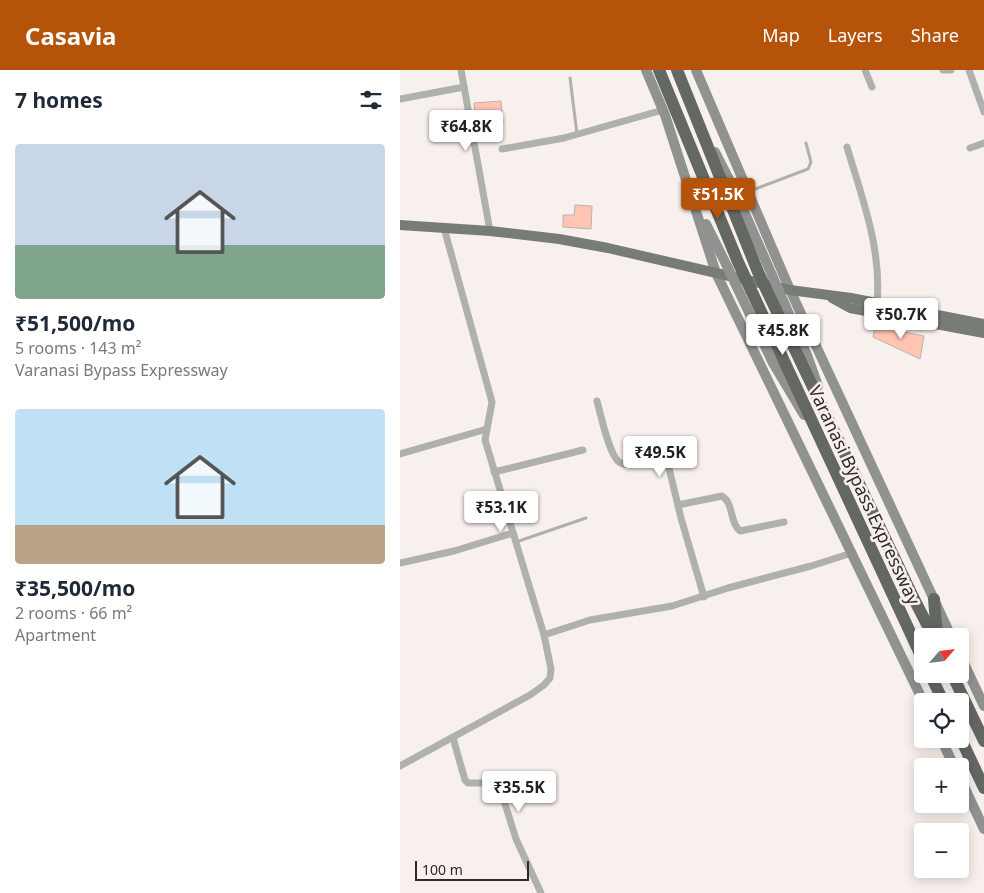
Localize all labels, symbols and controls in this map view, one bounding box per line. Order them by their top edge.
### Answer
text: Casavia [25,19,116,52]
text: Map [762,23,800,47]
text: Layers [828,23,883,47]
text: Share [911,23,959,47]
text: 7 homes [15,86,103,114]
icon: filters [357,86,385,114]
pin: ₹64.8K [425,109,507,152]
text: ₹64.8K [440,115,492,137]
icon: home [155,177,245,267]
pin: ₹51.5K [677,178,759,220]
text: ₹51.5K [692,183,744,205]
pin: ₹50.7K [860,298,942,340]
text: ₹50.7K [875,303,927,325]
text: ₹51,500/mo [15,309,135,337]
pin: ₹45.8K [742,314,824,356]
text: ₹45.8K [757,319,809,341]
text: 5 rooms · 143 m² [15,337,141,359]
text: Varanasi Bypass Expressway [15,359,228,381]
street label: Varanasi Bypass Expressway [804,381,927,609]
pin: ₹49.5K [619,436,701,478]
text: ₹49.5K [634,441,686,463]
icon: home [155,442,245,532]
pin: ₹53.1K [460,490,542,533]
text: ₹53.1K [475,496,527,518]
text: ₹35,500/mo [15,574,135,602]
text: 2 rooms · 66 m² [15,602,132,624]
text: Apartment [15,624,96,646]
north arrow [914,628,969,682]
map controls [914,628,969,878]
button: locate [914,693,969,748]
button: + [914,758,969,813]
pin: ₹35.5K [478,770,560,813]
text: ₹35.5K [493,776,545,798]
button: − [914,823,969,878]
scale bar [415,858,529,881]
text: 100 m [422,860,463,879]

